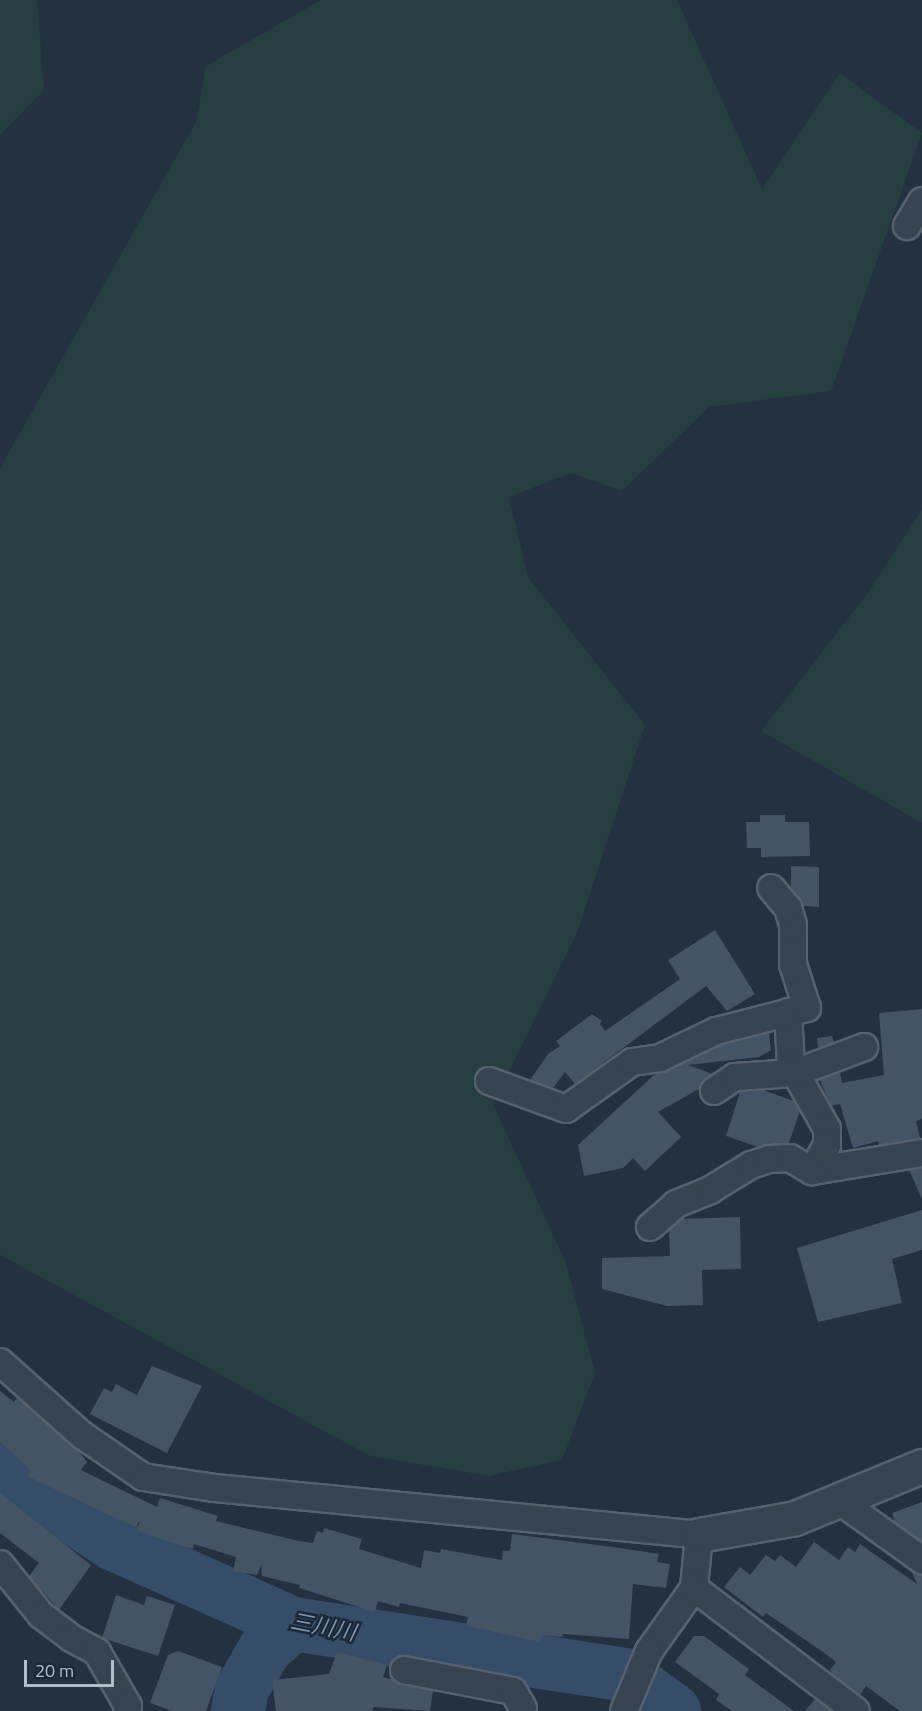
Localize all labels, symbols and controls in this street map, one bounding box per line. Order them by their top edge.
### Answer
water label: 三川川 [288,1608,358,1646]
scale bar [27,1648,117,1686]
text: 20 m [35,1657,74,1684]

